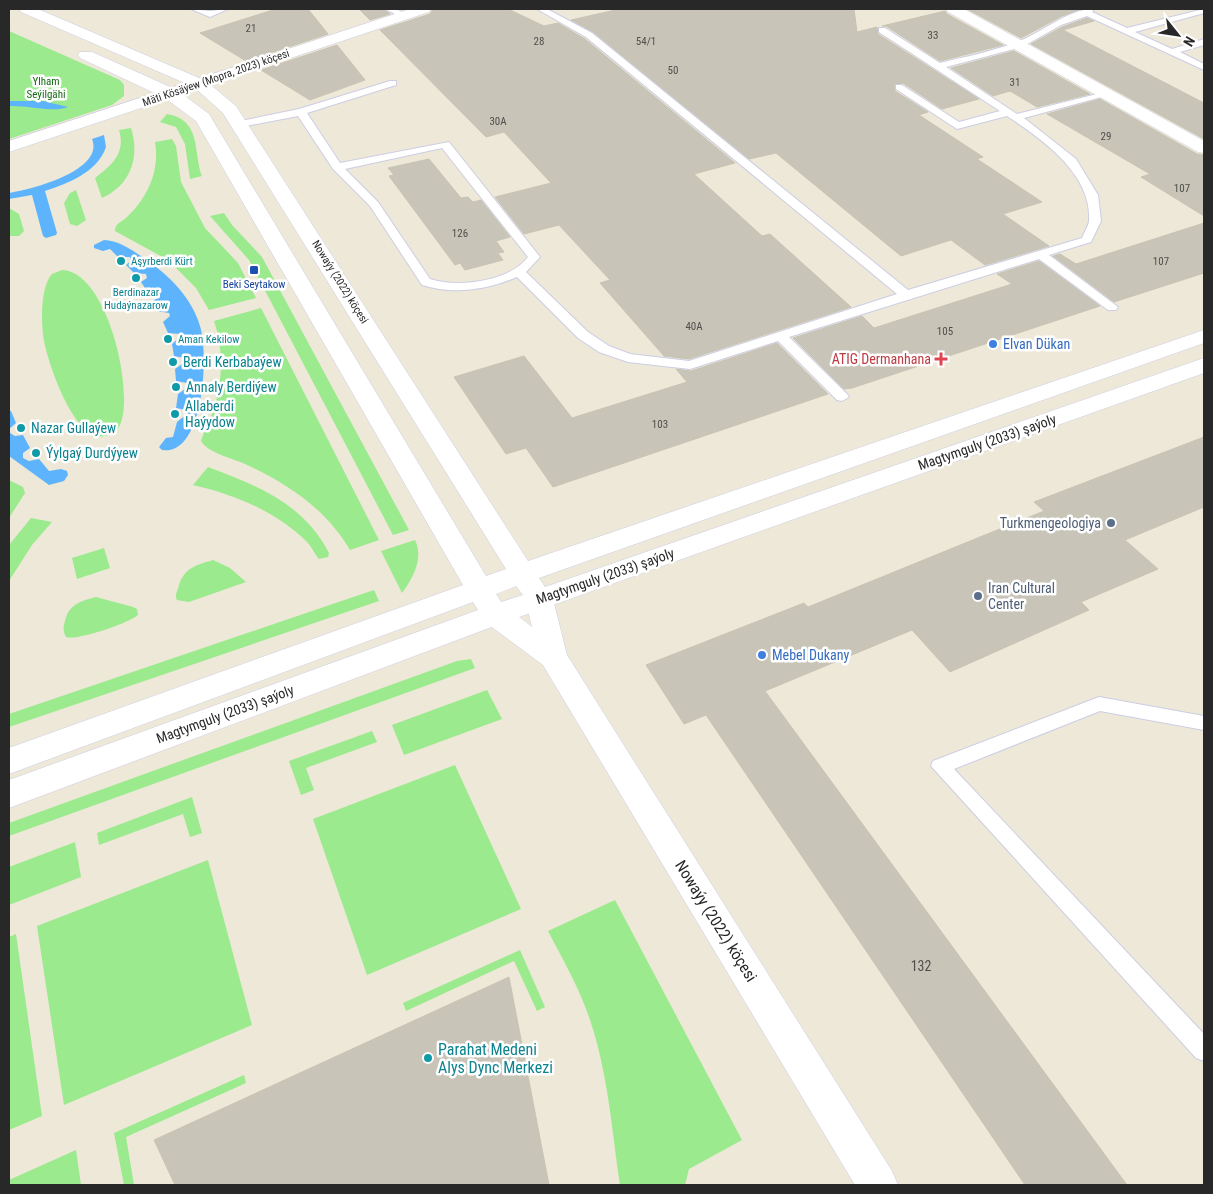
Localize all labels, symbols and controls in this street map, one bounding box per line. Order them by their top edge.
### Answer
north arrow [1153,10,1203,60]
house number: 21 [246,22,256,35]
house number: 33 [928,29,938,42]
text: N [1180,34,1198,49]
house number: 28 [534,35,544,48]
house number: 54/1 [636,35,656,48]
street label: Mäti Kösäýew (Mopra, 2023) köçesi [141,47,291,109]
house number: 50 [668,64,678,77]
park label: Ylham Seýilgähi [27,75,65,101]
house number: 31 [1010,76,1020,89]
house number: 30A [489,115,507,128]
house number: 29 [1101,130,1111,143]
house number: 107 [1174,182,1190,195]
house number: 126 [452,227,468,240]
street label: Nowaýy (2022) köçesi [309,238,371,326]
marker: Aşyrberdi Kürt [115,255,127,267]
place label: Aşyrberdi Kürt [131,255,193,268]
house number: 107 [1153,255,1169,268]
marker: Beki Seytakow [248,264,260,276]
marker: Berdinazar Hudaýnazarow [130,272,142,284]
place label: Beki Seytakow [223,278,285,291]
place label: Berdinazar Hudaýnazarow [104,286,168,312]
house number: 40A [685,320,703,333]
house number: 105 [937,325,953,338]
marker: Aman Kekilow [162,333,174,345]
place label: Aman Kekilow [178,333,239,346]
place label: Elvan Dükan [1003,336,1070,352]
marker: Elvan Dükan [987,338,999,350]
place label: ATIG Dermanhana [832,351,931,367]
marker: ATIG Dermanhana [935,353,947,365]
place label: Berdi Kerbabaýew [183,354,282,370]
marker: Berdi Kerbabaýew [167,356,179,368]
place label: Annaly Berdiýew [186,379,277,395]
marker: Annaly Berdiýew [170,381,182,393]
place label: Allaberdi Haýydow [185,398,235,430]
marker: Allaberdi Haýydow [169,408,181,420]
street label: Magtymguly (2033) şaýoly [916,411,1059,474]
house number: 103 [652,418,668,431]
place label: Nazar Gullaýew [31,420,116,436]
marker: Nazar Gullaýew [15,422,27,434]
place label: Ýylgaý Durdýyew [46,444,138,461]
marker: Ýylgaý Durdýyew [30,447,42,459]
place label: Turkmengeologiya [1000,515,1101,531]
marker: Turkmengeologiya [1105,517,1117,529]
street label: Magtymguly (2033) şaýoly [534,545,677,608]
place label: Iran Cultural Center [988,580,1055,612]
marker: Iran Cultural Center [972,590,984,602]
place label: Mebel Dukany [772,647,850,663]
marker: Mebel Dukany [756,649,768,661]
street label: Magtymguly (2033) şaýoly [154,682,296,747]
street label: Nowaýy (2022) köçesi [671,857,761,985]
house number: 132 [911,958,931,974]
place label: Parahat Medeni Alys Dync Merkezi [438,1040,553,1077]
marker: Parahat Medeni Alys Dync Merkezi [422,1052,434,1064]

